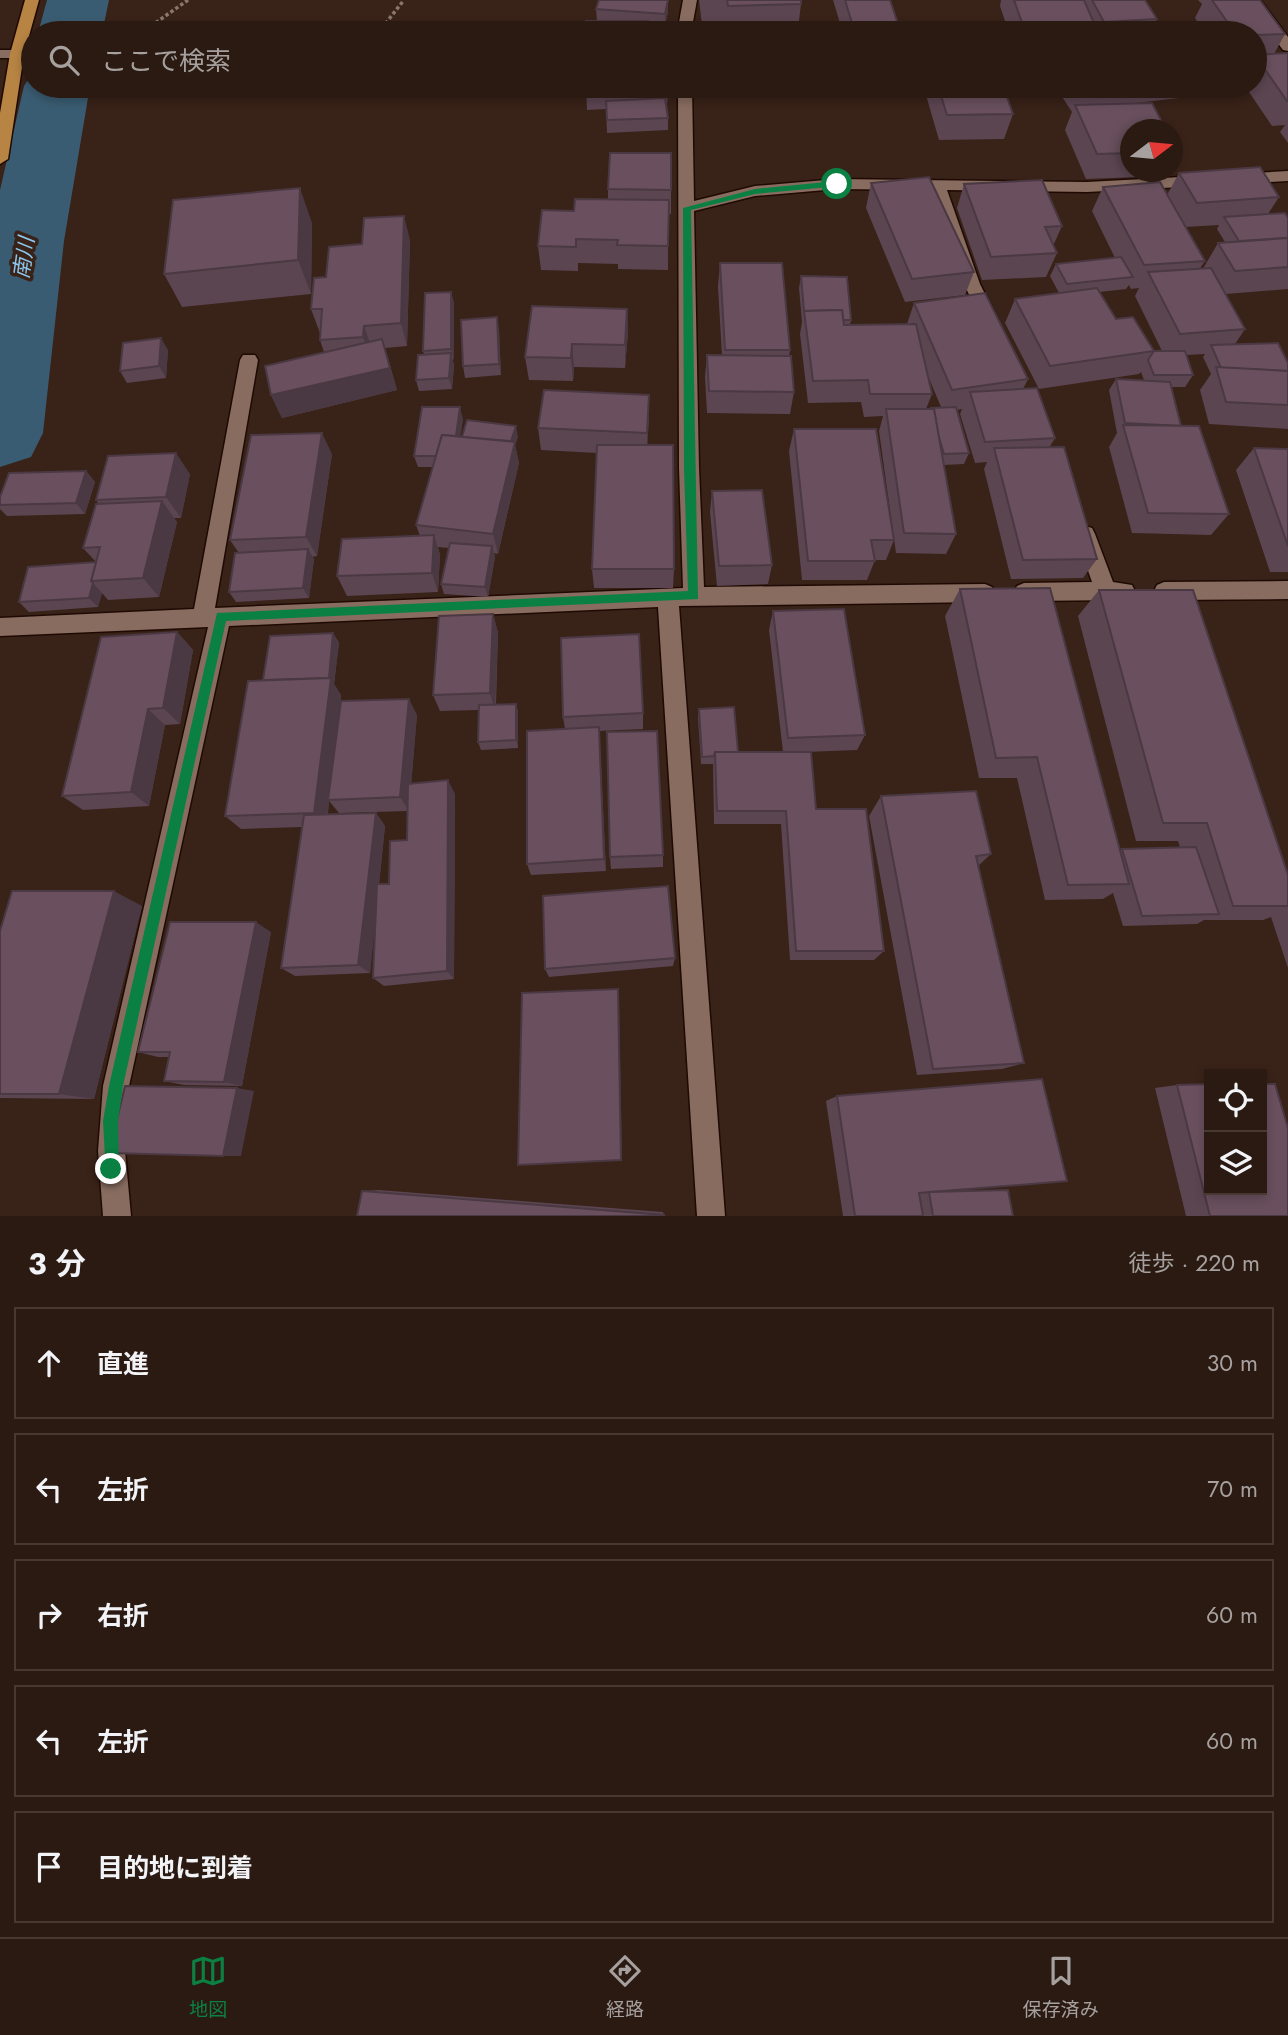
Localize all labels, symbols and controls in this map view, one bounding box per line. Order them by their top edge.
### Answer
search box [21,21,1267,98]
icon: search [45,41,83,79]
text: ここで検索 [101,42,231,80]
north arrow [1120,119,1183,182]
route start [821,168,852,199]
water label: 南川 [6,233,42,281]
map controls [1204,1069,1267,1195]
button: locate [1204,1069,1267,1132]
button: layers [1204,1132,1267,1195]
route end [95,1153,126,1184]
text: 3 分 [28,1242,86,1285]
text: 徒歩 · 220 m [1128,1246,1260,1280]
icon: ahead [30,1344,68,1382]
text: 直進 [97,1345,149,1383]
text: 30 m [1207,1346,1258,1380]
icon: left [30,1470,68,1508]
text: 左折 [97,1471,149,1509]
text: 70 m [1207,1472,1258,1506]
icon: right [30,1596,68,1634]
text: 右折 [97,1597,149,1635]
text: 60 m [1206,1598,1258,1632]
icon: left [30,1722,68,1760]
text: 左折 [97,1723,149,1761]
text: 60 m [1206,1724,1258,1758]
icon: arrive [30,1848,68,1886]
text: 目的地に到着 [97,1849,253,1887]
tab: 地図 [189,1952,227,2023]
tab: 経路 [606,1952,644,2023]
tab: 保存済み [1023,1952,1099,2023]

